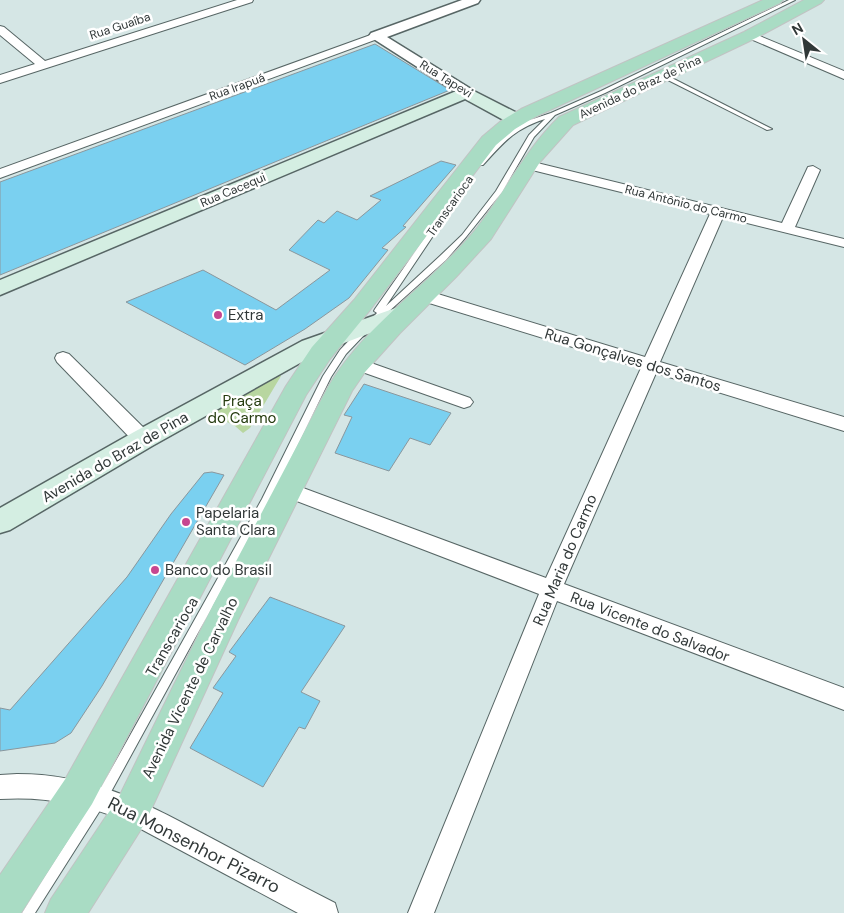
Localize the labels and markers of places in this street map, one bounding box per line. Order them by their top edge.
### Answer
place label: Extra [228,305,264,325]
marker: Extra [212,309,224,321]
place label: Papelaria Santa Clara [196,503,275,540]
marker: Papelaria Santa Clara [180,516,192,528]
place label: Banco do Brasil [165,560,272,580]
marker: Banco do Brasil [149,564,161,576]

